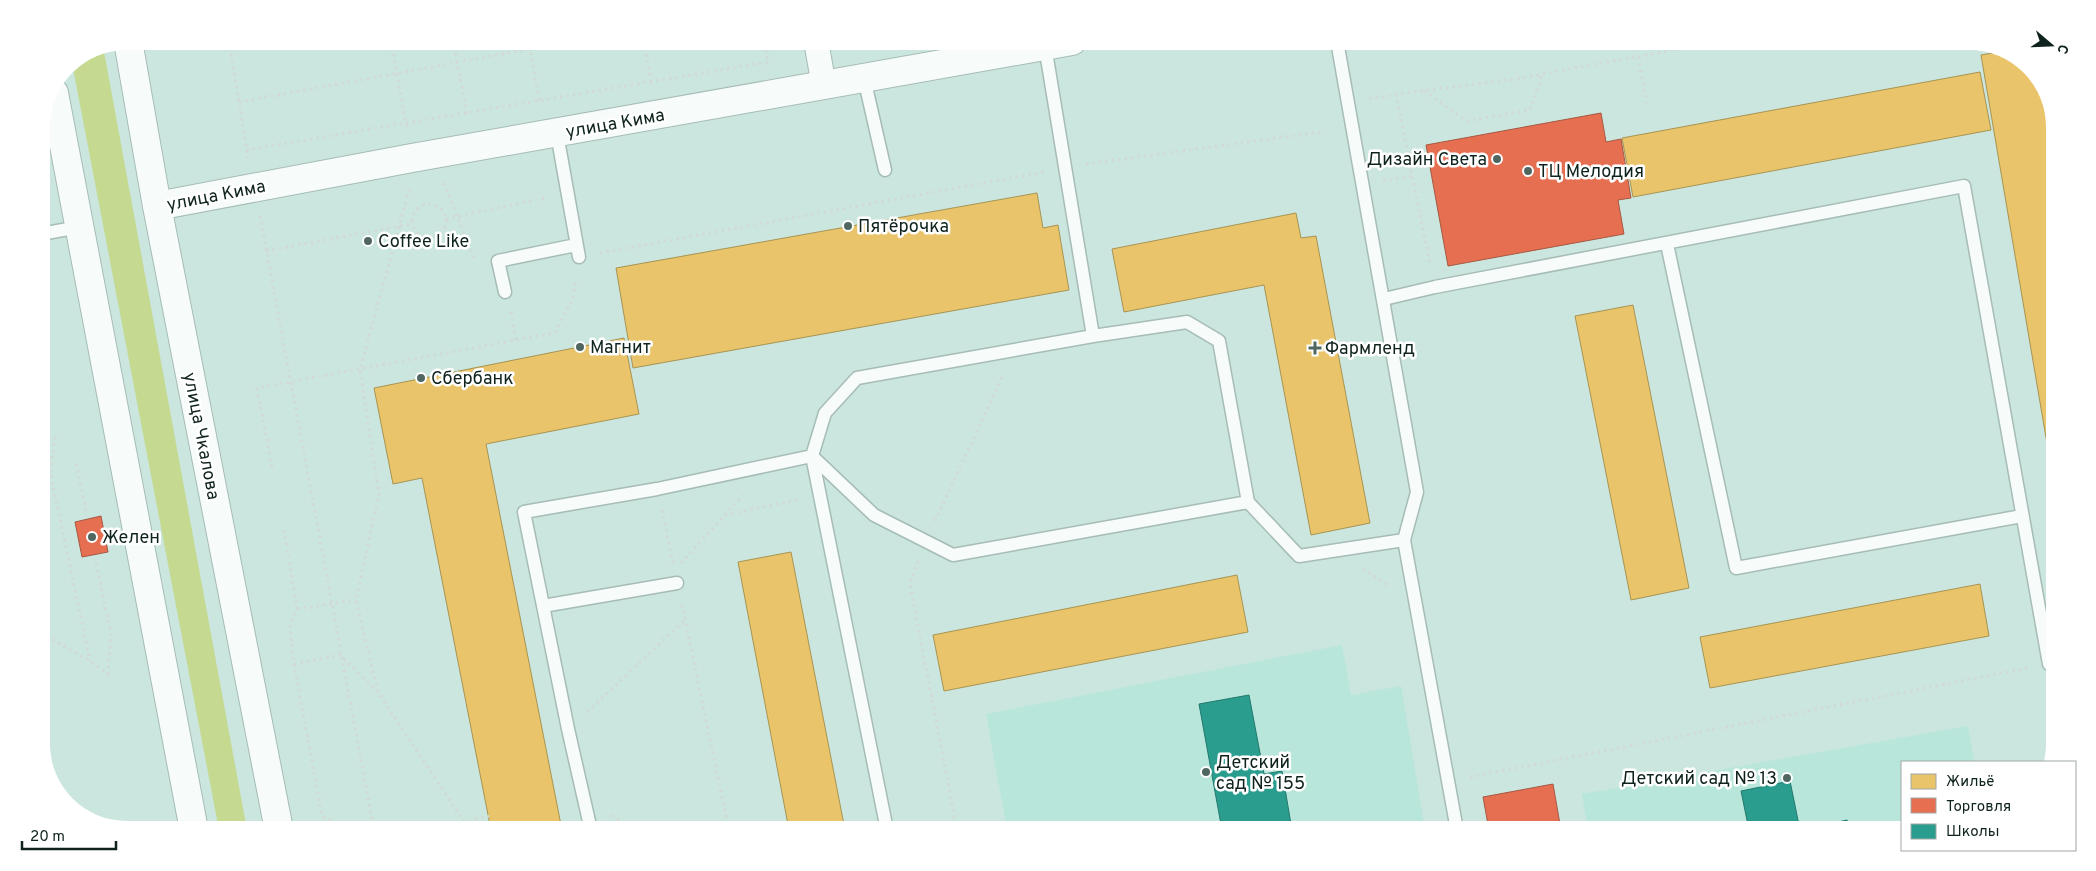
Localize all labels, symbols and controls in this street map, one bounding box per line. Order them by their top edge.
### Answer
north arrow [2026,20,2076,70]
text: С [2052,42,2071,56]
street label: улица Кима [564,104,667,145]
place label: Дизайн Света [1367,149,1487,172]
marker: Дизайн Света [1491,153,1503,165]
place label: ТЦ Мелодия [1538,161,1644,184]
marker: ТЦ Мелодия [1522,165,1534,177]
street label: улица Кима [165,176,268,217]
place label: Пятёрочка [858,216,949,239]
marker: Пятёрочка [842,220,854,232]
place label: Coffee Like [378,231,469,254]
marker: Coffee Like [362,235,374,247]
place label: Магнит [590,337,651,360]
place label: Фармленд [1325,338,1415,361]
marker: Магнит [574,341,586,353]
marker: Фармленд [1309,342,1321,354]
place label: Сбербанк [431,368,514,391]
street label: улица Чкалова [177,371,224,502]
marker: Сбербанк [415,372,427,384]
place label: Желен [102,527,160,550]
marker: Желен [86,531,98,543]
place label: Детский сад № 155 [1216,752,1305,796]
legend [1901,761,2076,851]
marker: Детский сад № 155 [1200,766,1212,778]
place label: Детский сад № 13 [1621,768,1777,791]
marker: Детский сад № 13 [1781,772,1793,784]
text: Жильё [1946,773,1994,792]
text: Торговля [1946,798,2011,817]
scale bar [22,818,116,850]
text: Школы [1946,823,2000,842]
text: 20 m [30,828,65,847]

